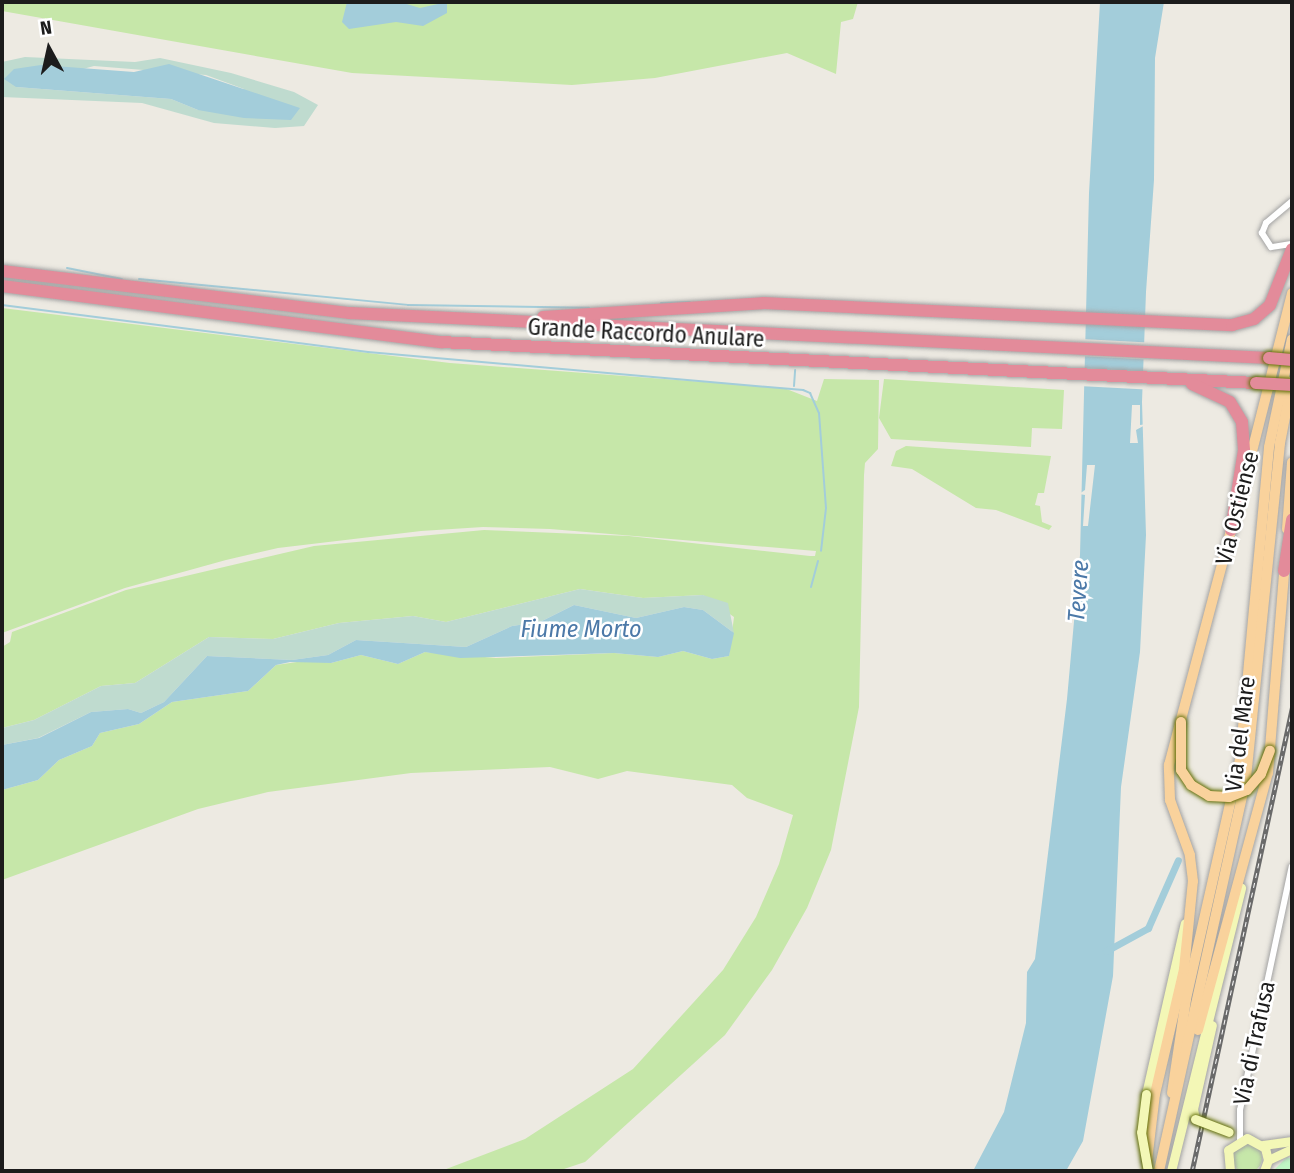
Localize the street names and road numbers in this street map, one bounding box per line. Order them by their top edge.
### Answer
street label: Grande Raccordo Anulare [527,313,765,353]
street label: Via Ostiense [1210,448,1264,568]
street label: Via del Mare [1219,675,1261,793]
street label: Via di Trafusa [1227,978,1281,1108]

